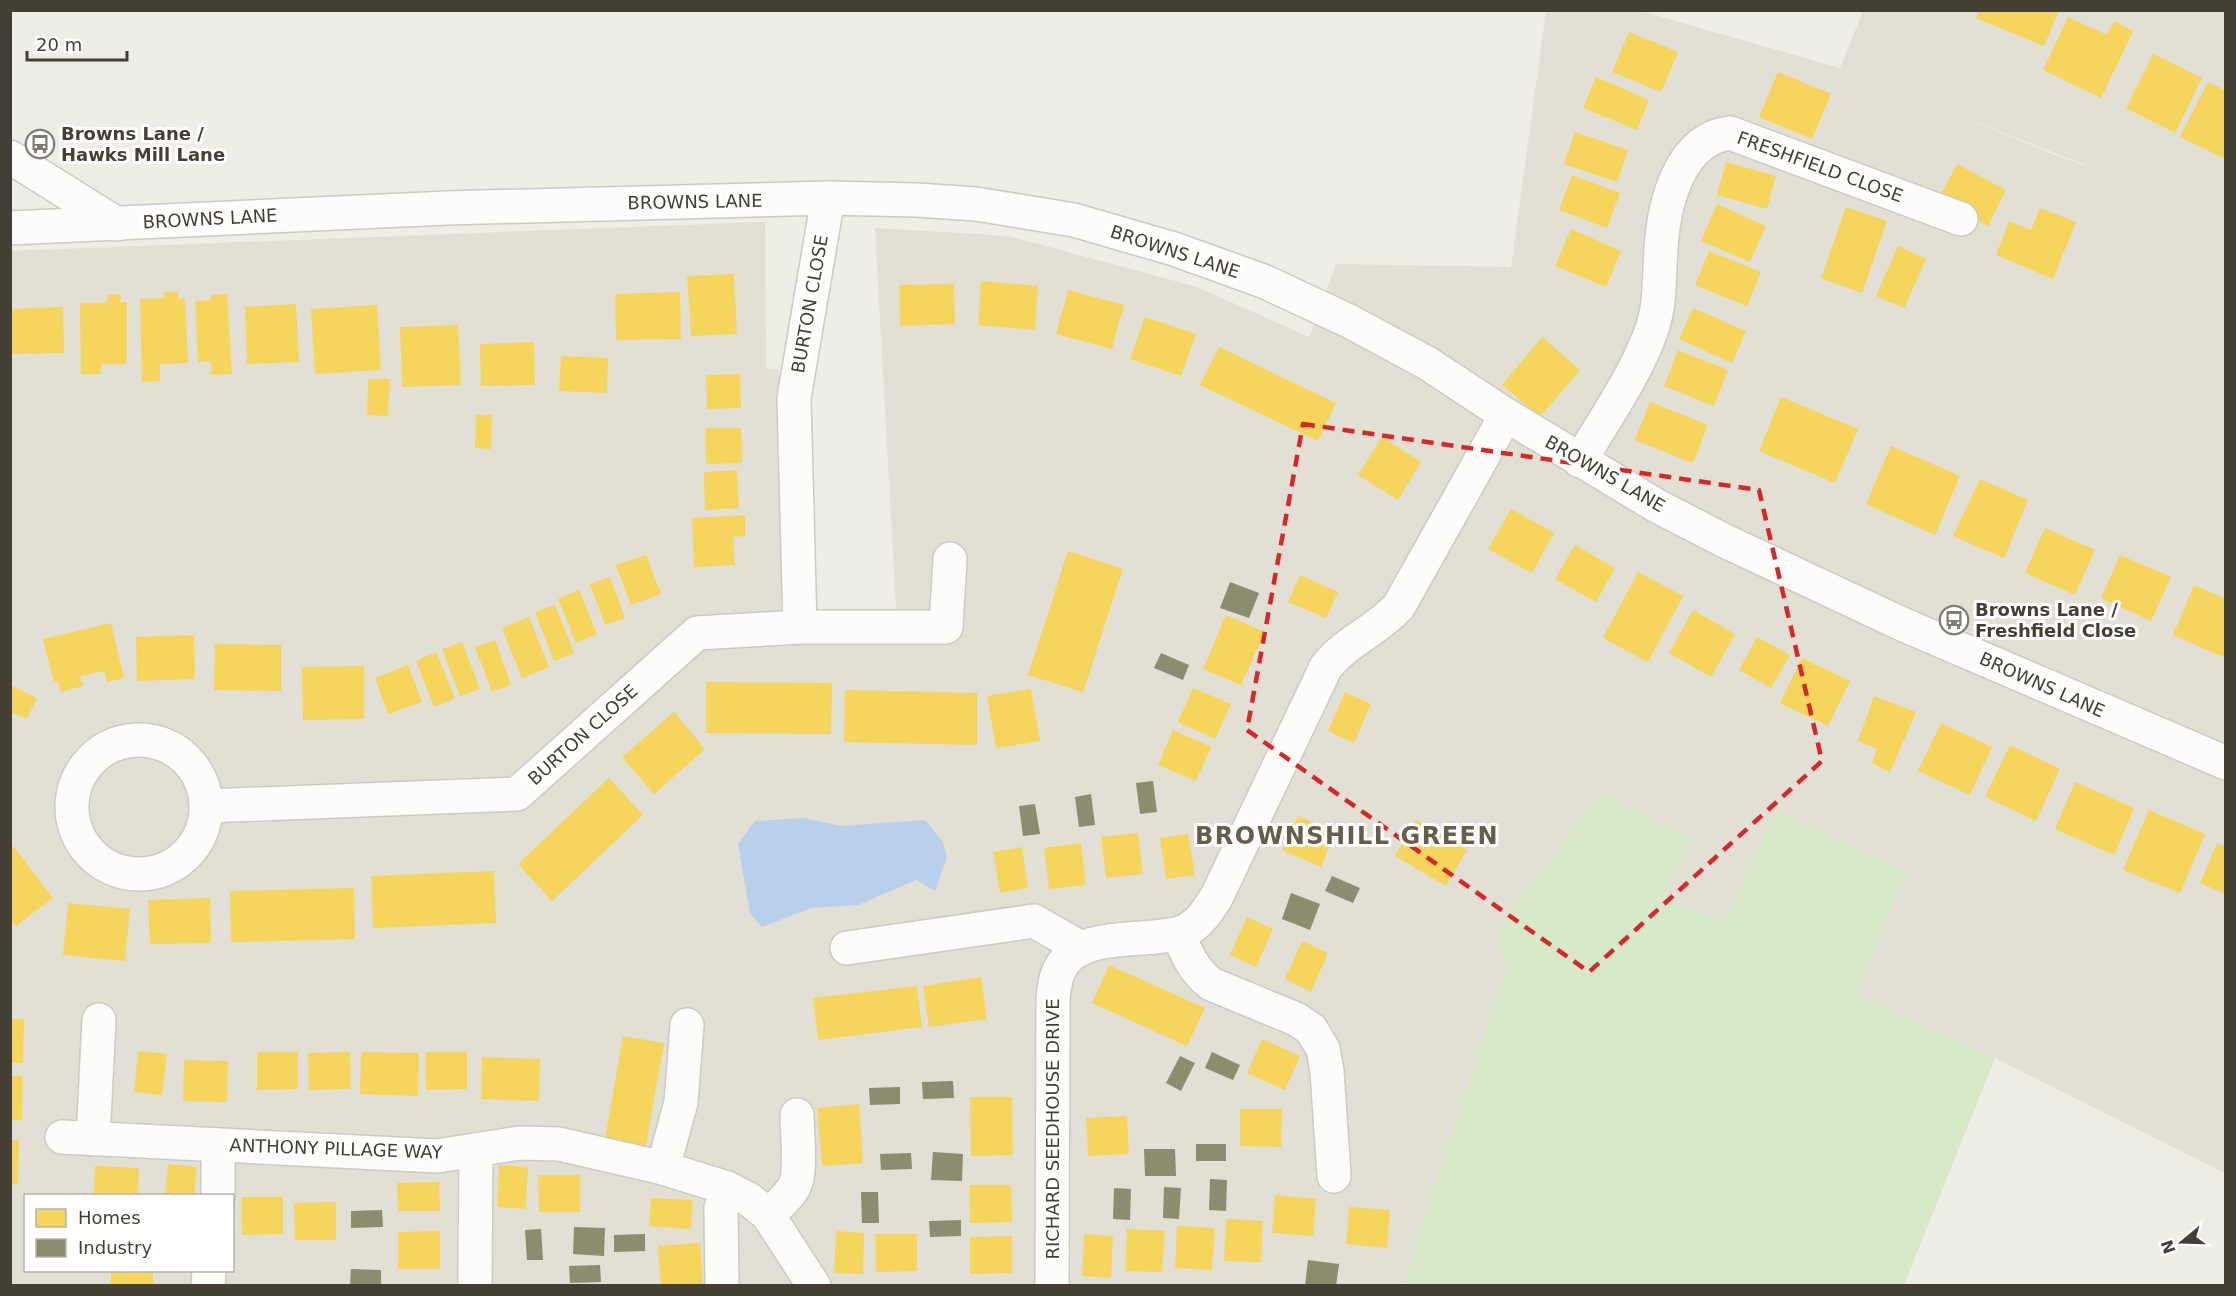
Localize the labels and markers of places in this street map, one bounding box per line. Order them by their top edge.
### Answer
place label: Browns Lane / Hawks Mill Lane [61,123,225,165]
bus stop icon: Browns Lane / Hawks Mill Lane [24,128,56,160]
place label: Browns Lane / Freshfield Close [1975,599,2136,641]
bus stop icon: Browns Lane / Freshfield Close [1938,604,1970,636]

